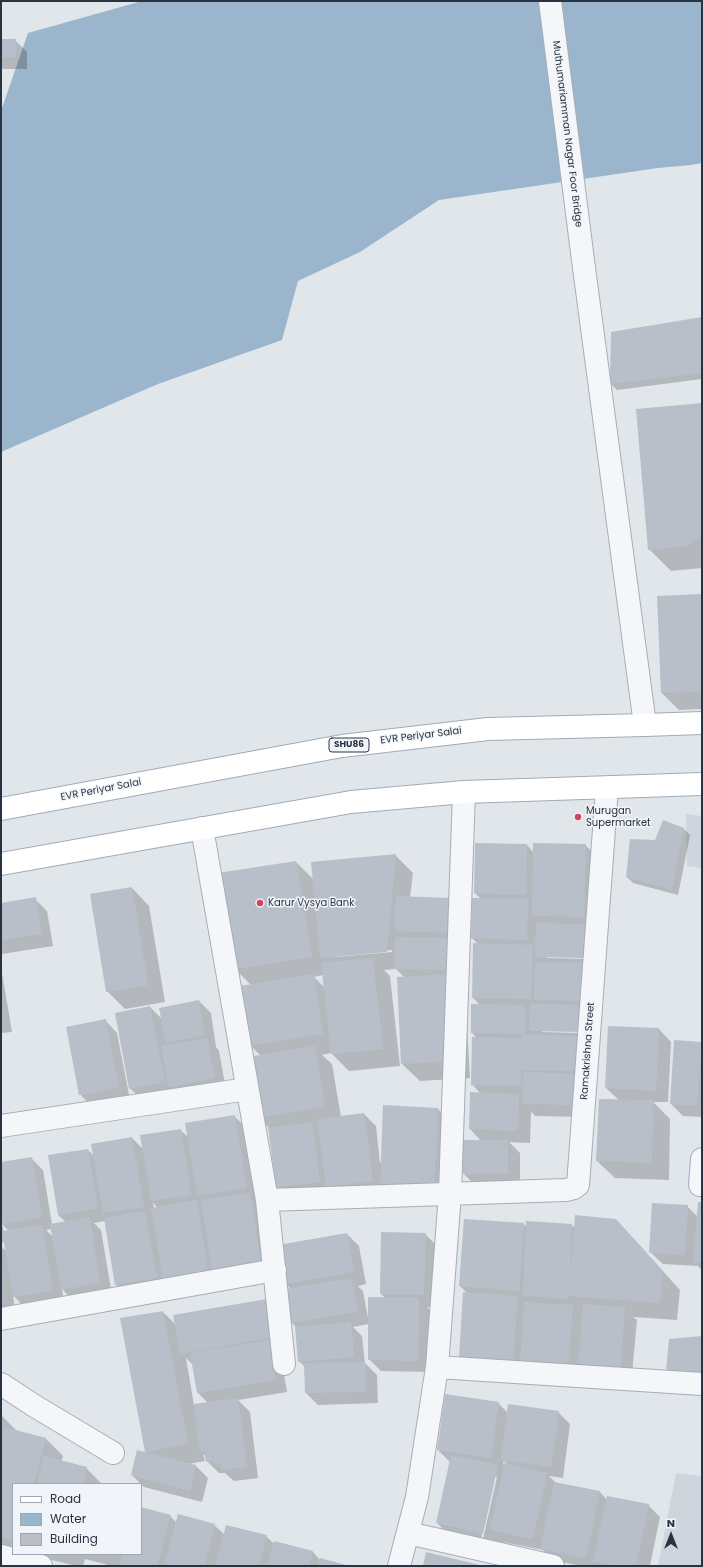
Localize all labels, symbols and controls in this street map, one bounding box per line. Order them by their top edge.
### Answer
street label: Muthumariamman Nagar Foor Bridge [550,40,584,228]
street label: EVR Periyar Salai [380,725,462,747]
road number: SHU86 [329,738,369,752]
street label: EVR Periyar Salai [60,776,142,804]
place label: Murugan Supermarket [586,805,651,828]
marker: Murugan Supermarket [573,812,583,822]
place label: Karur Vysya Bank [268,897,354,909]
marker: Karur Vysya Bank [255,898,265,908]
street label: Ramakrishna Street [579,1002,597,1100]
legend [12,1483,142,1555]
text: Road [50,1490,81,1507]
text: Water [50,1510,86,1527]
north arrow [651,1515,691,1555]
text: N [667,1515,675,1531]
text: Building [50,1530,98,1547]

